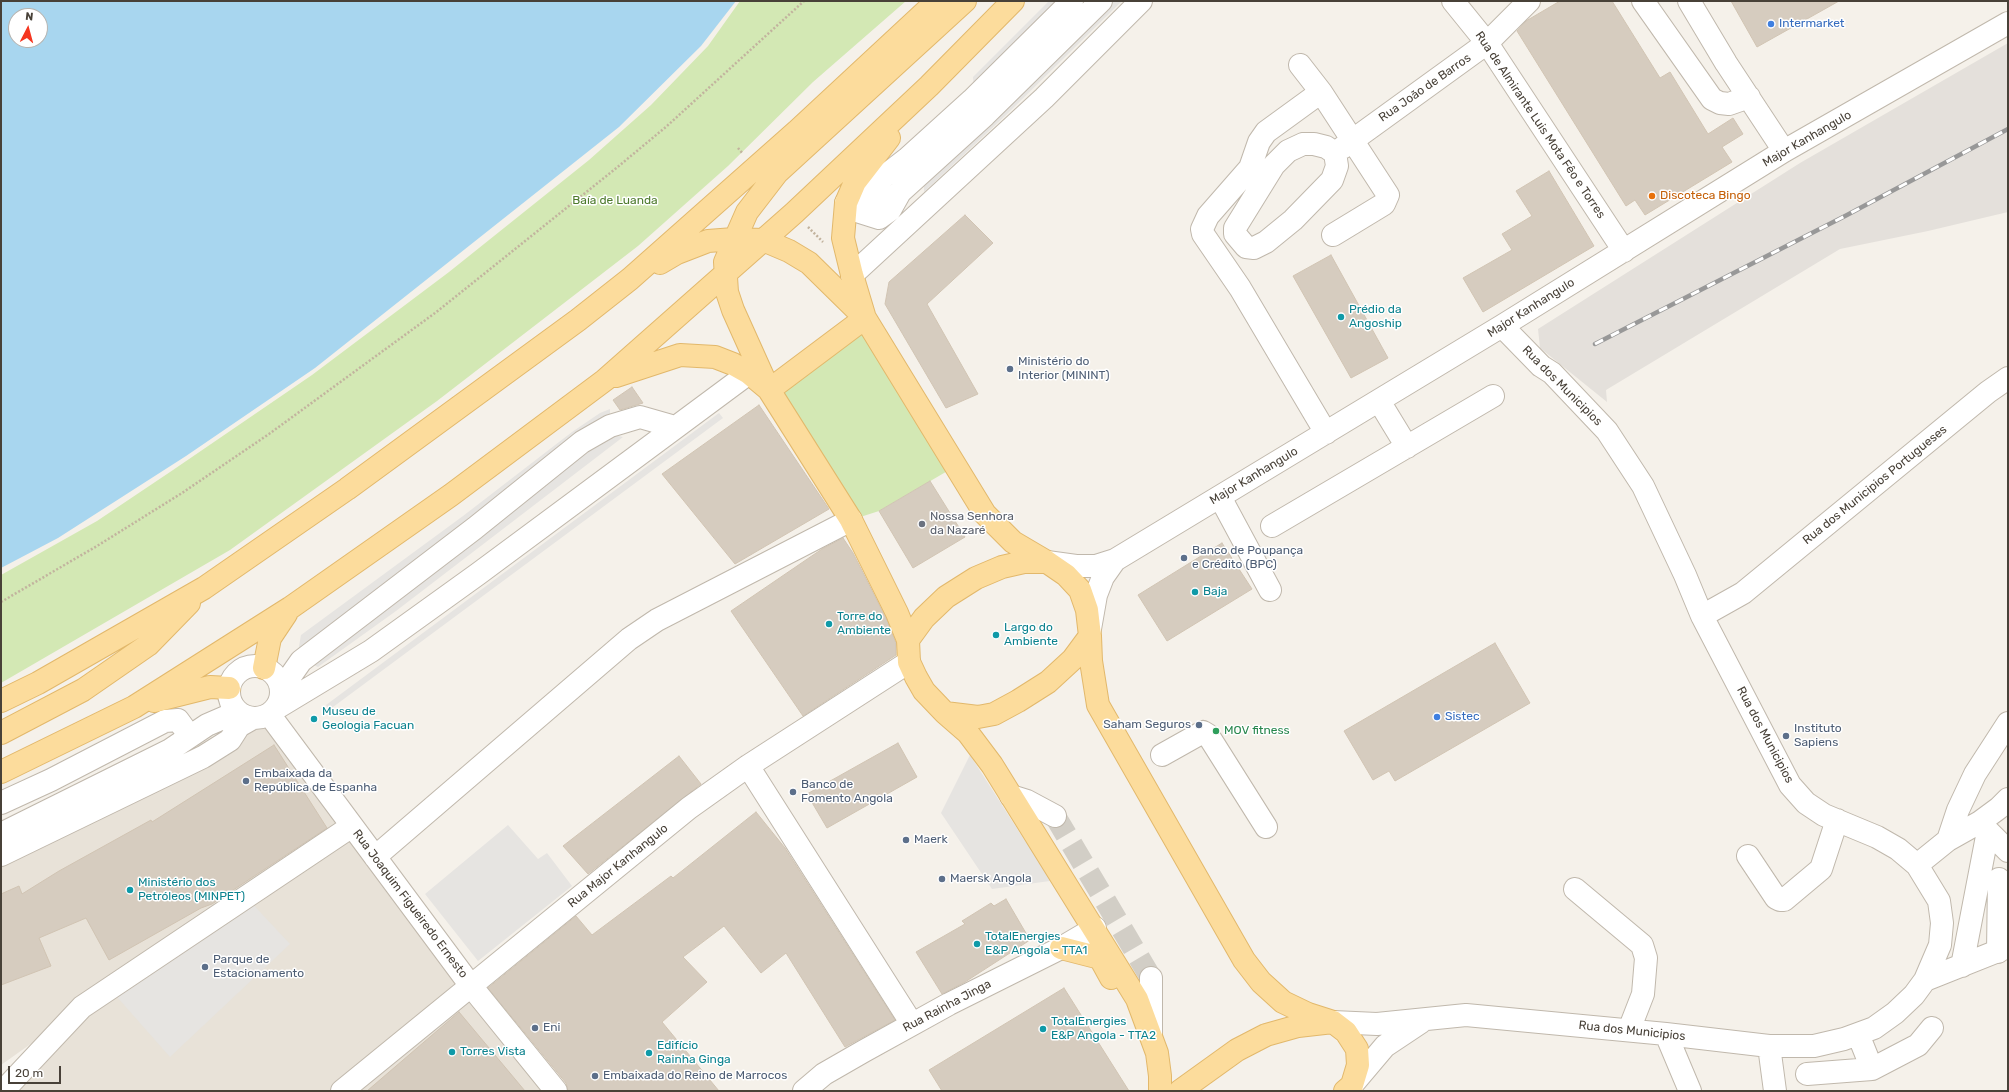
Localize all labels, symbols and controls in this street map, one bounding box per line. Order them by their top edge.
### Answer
north arrow [8,8,48,48]
text: N [25,10,34,23]
place label: Intermarket [1779,17,1845,31]
marker: Intermarket [1766,19,1776,29]
street label: Rua de Almirante Luis Mota Fêo e Torres [1472,29,1608,221]
street label: Rua João de Barros [1376,51,1474,125]
street label: Major Kanhangulo [1760,108,1854,170]
place label: Discoteca Bingo [1660,189,1751,203]
marker: Discoteca Bingo [1647,191,1657,201]
park label: Baía de Luanda [572,194,658,208]
street label: Major Kanhangulo [1485,275,1577,341]
place label: Prédio da Angoship [1349,303,1402,331]
marker: Prédio da Angoship [1336,312,1346,322]
street label: Rua dos Municipios [1519,343,1605,429]
place label: Ministério do Interior (MININT) [1018,355,1110,383]
marker: Ministério do Interior (MININT) [1005,364,1015,374]
street label: Rua dos Municipios Portugueses [1800,422,1950,548]
street label: Major Kanhangulo [1207,444,1301,508]
place label: Nossa Senhora da Nazaré [930,510,1014,538]
marker: Nossa Senhora da Nazaré [917,519,927,529]
place label: Banco de Poupança e Crédito (BPC) [1192,544,1303,572]
marker: Banco de Poupança e Crédito (BPC) [1179,553,1189,563]
place label: Baja [1203,585,1227,599]
marker: Baja [1190,587,1200,597]
place label: Torre do Ambiente [837,610,891,638]
marker: Torre do Ambiente [824,619,834,629]
place label: Largo do Ambiente [1004,621,1058,649]
marker: Largo do Ambiente [991,630,1001,640]
street label: Rua dos Municipios [1733,684,1797,786]
place label: Museu de Geologia Facuan [322,705,414,733]
place label: Sistec [1445,710,1480,724]
marker: Sistec [1432,712,1442,722]
marker: Museu de Geologia Facuan [309,714,319,724]
place label: Saham Seguros [1103,718,1191,732]
marker: Saham Seguros [1194,720,1204,730]
place label: Instituto Sapiens [1794,722,1842,750]
place label: MOV fitness [1224,724,1290,738]
marker: MOV fitness [1211,726,1221,736]
marker: Instituto Sapiens [1781,731,1791,741]
place label: Embaixada da República de Espanha [254,767,377,795]
marker: Embaixada da República de Espanha [241,776,251,786]
place label: Banco de Fomento Angola [801,778,893,806]
marker: Banco de Fomento Angola [788,787,798,797]
street label: Rua Major Kanhangulo [565,821,671,911]
street label: Rua Joaquim Figueiredo Ernesto [349,827,471,981]
place label: Maerk [914,833,948,847]
marker: Maerk [901,835,911,845]
place label: Maersk Angola [950,872,1032,886]
marker: Maersk Angola [937,874,947,884]
place label: Ministério dos Petróleos (MINPET) [138,876,245,904]
marker: Ministério dos Petróleos (MINPET) [125,885,135,895]
place label: TotalEnergies E&P Angola - TTA1 [985,930,1088,958]
marker: TotalEnergies E&P Angola - TTA1 [972,939,982,949]
place label: Parque de Estacionamento [213,953,304,981]
marker: Parque de Estacionamento [200,962,210,972]
street label: Rua Rainha Jinga [900,977,994,1035]
place label: TotalEnergies E&P Angola - TTA2 [1051,1015,1156,1043]
street label: Rua dos Municipios [1578,1018,1686,1044]
place label: Eni [543,1021,560,1035]
marker: Eni [530,1023,540,1033]
marker: TotalEnergies E&P Angola - TTA2 [1038,1024,1048,1034]
place label: Edifício Rainha Ginga [657,1039,731,1067]
place label: Torres Vista [460,1045,526,1059]
marker: Torres Vista [447,1047,457,1057]
marker: Edifício Rainha Ginga [644,1048,654,1058]
scale bar [10,1058,63,1084]
text: 20 m [15,1066,43,1080]
place label: Embaixada do Reino de Marrocos [603,1069,787,1083]
marker: Embaixada do Reino de Marrocos [590,1071,600,1081]

